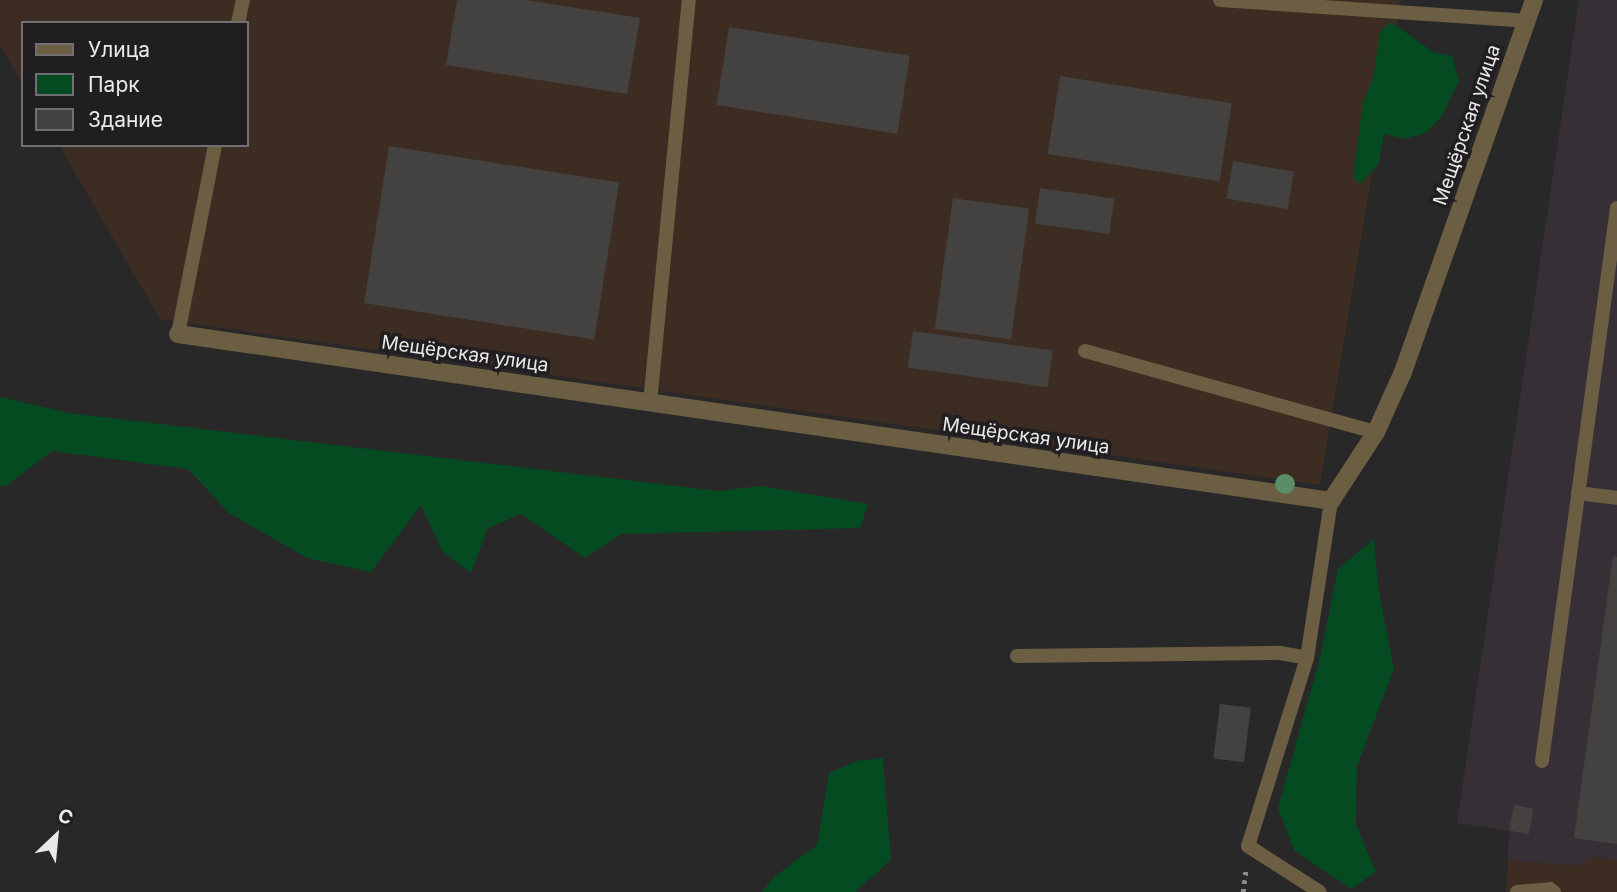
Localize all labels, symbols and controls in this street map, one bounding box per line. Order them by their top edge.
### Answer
legend [21,21,248,147]
text: Улица [88,37,150,62]
street label: Мещёрская улица [1429,42,1505,208]
text: Парк [88,72,140,97]
text: Здание [88,107,163,132]
street label: Мещёрская улица [380,331,550,377]
street label: Мещёрская улица [941,413,1111,459]
north arrow [21,801,91,871]
text: С [54,803,77,830]

